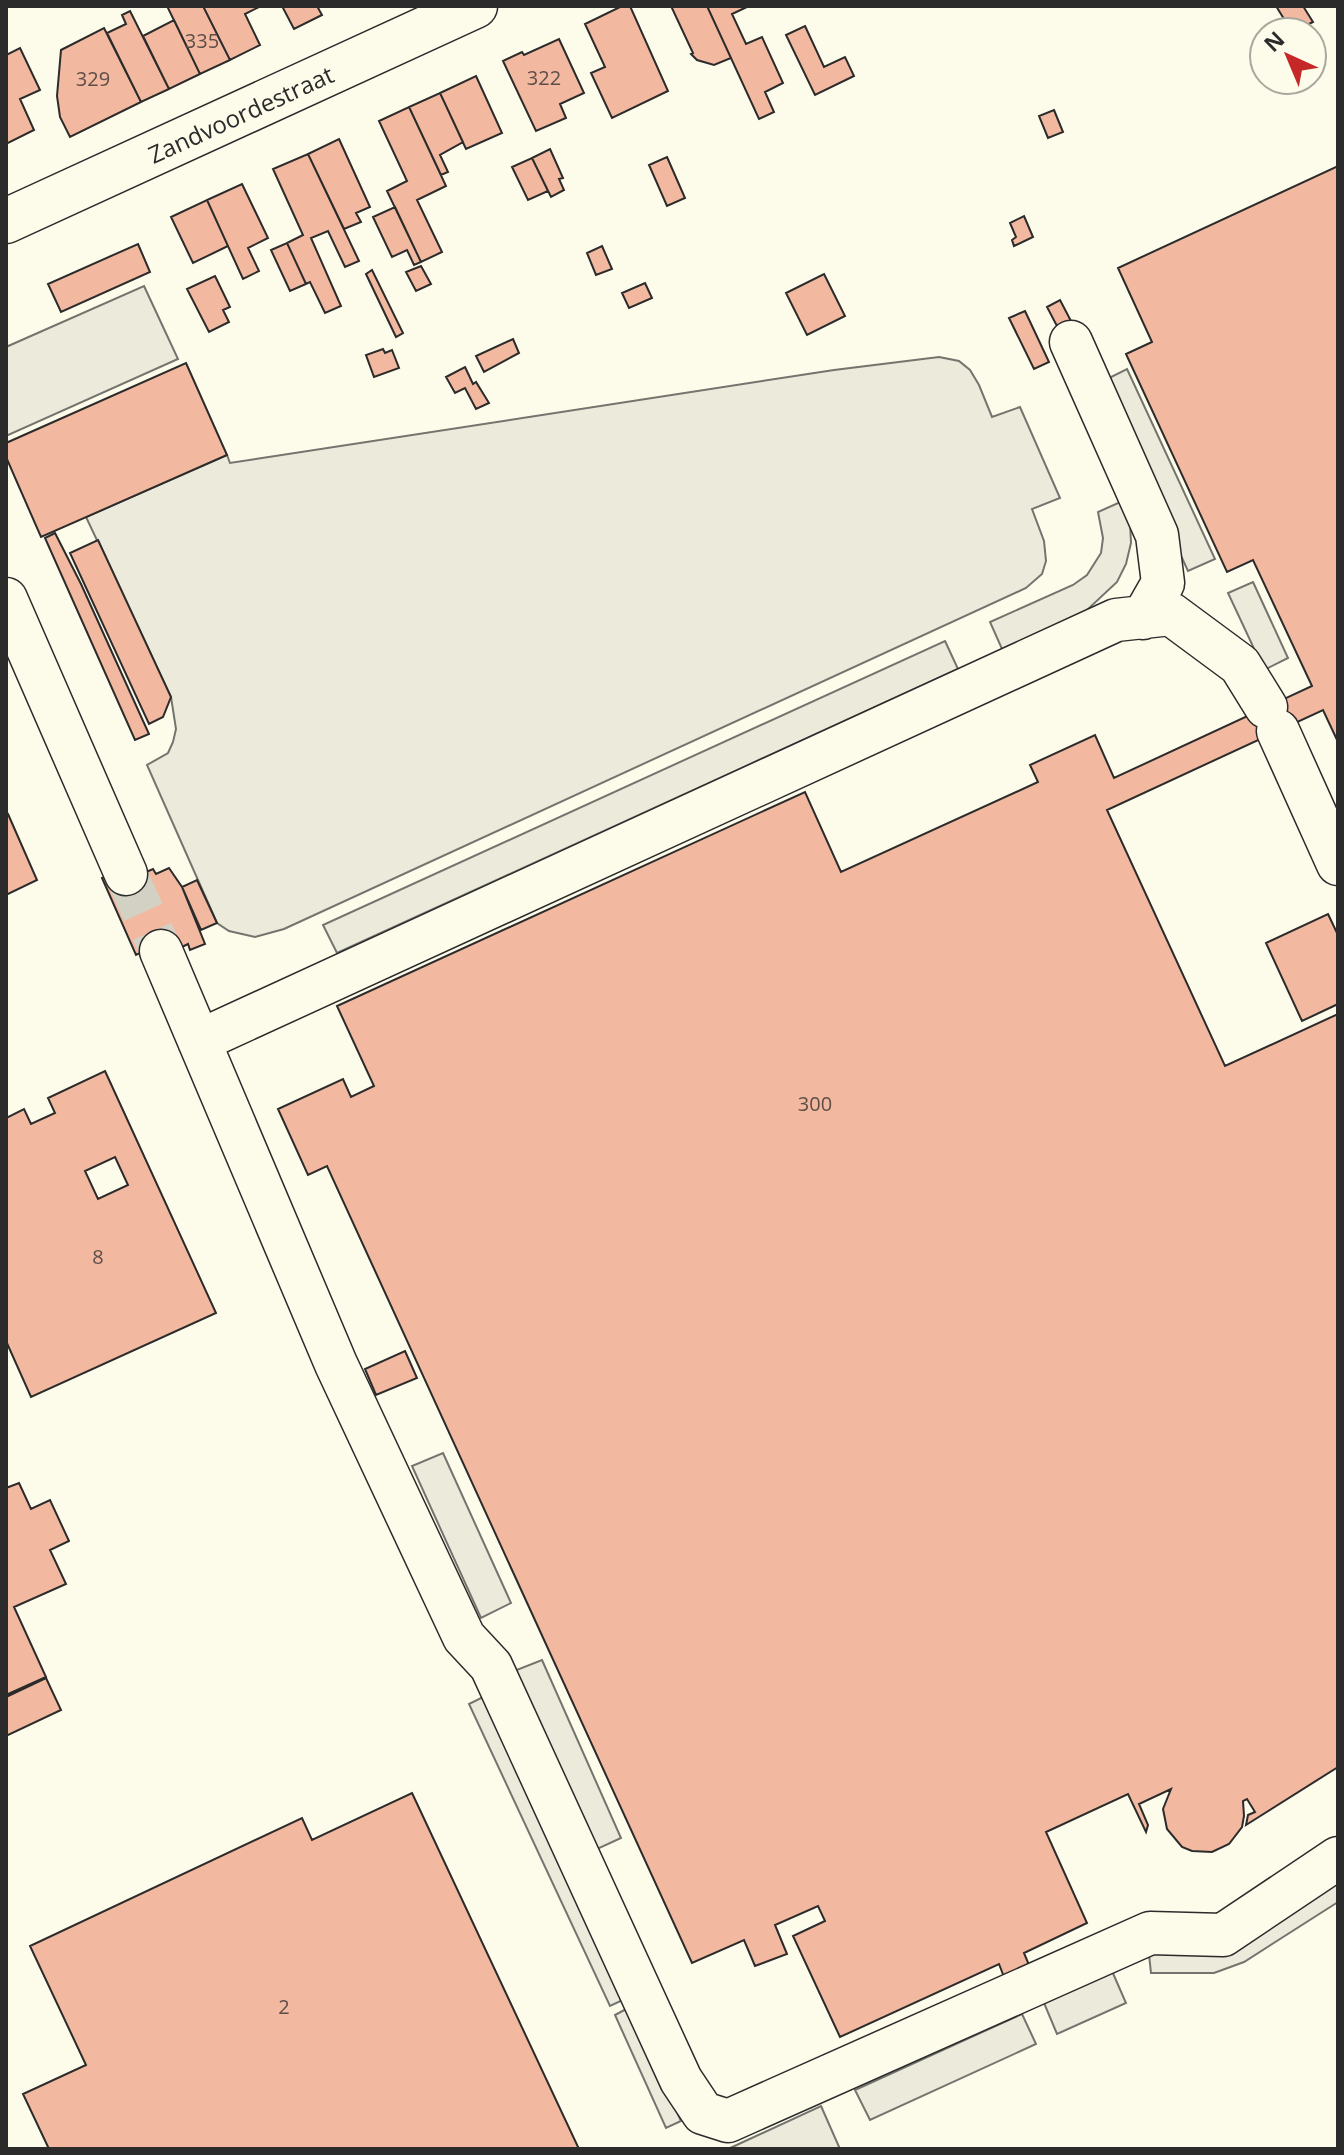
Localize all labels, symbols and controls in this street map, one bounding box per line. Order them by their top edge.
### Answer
north arrow [1248,16,1328,96]
text: N [1257,24,1290,58]
house number: 335 [185,27,219,54]
street label: Zandvoordestraat [143,57,338,170]
house number: 322 [527,64,561,91]
house number: 329 [76,65,110,92]
house number: 300 [798,1090,832,1117]
house number: 8 [92,1243,104,1270]
house number: 2 [278,1993,290,2020]

